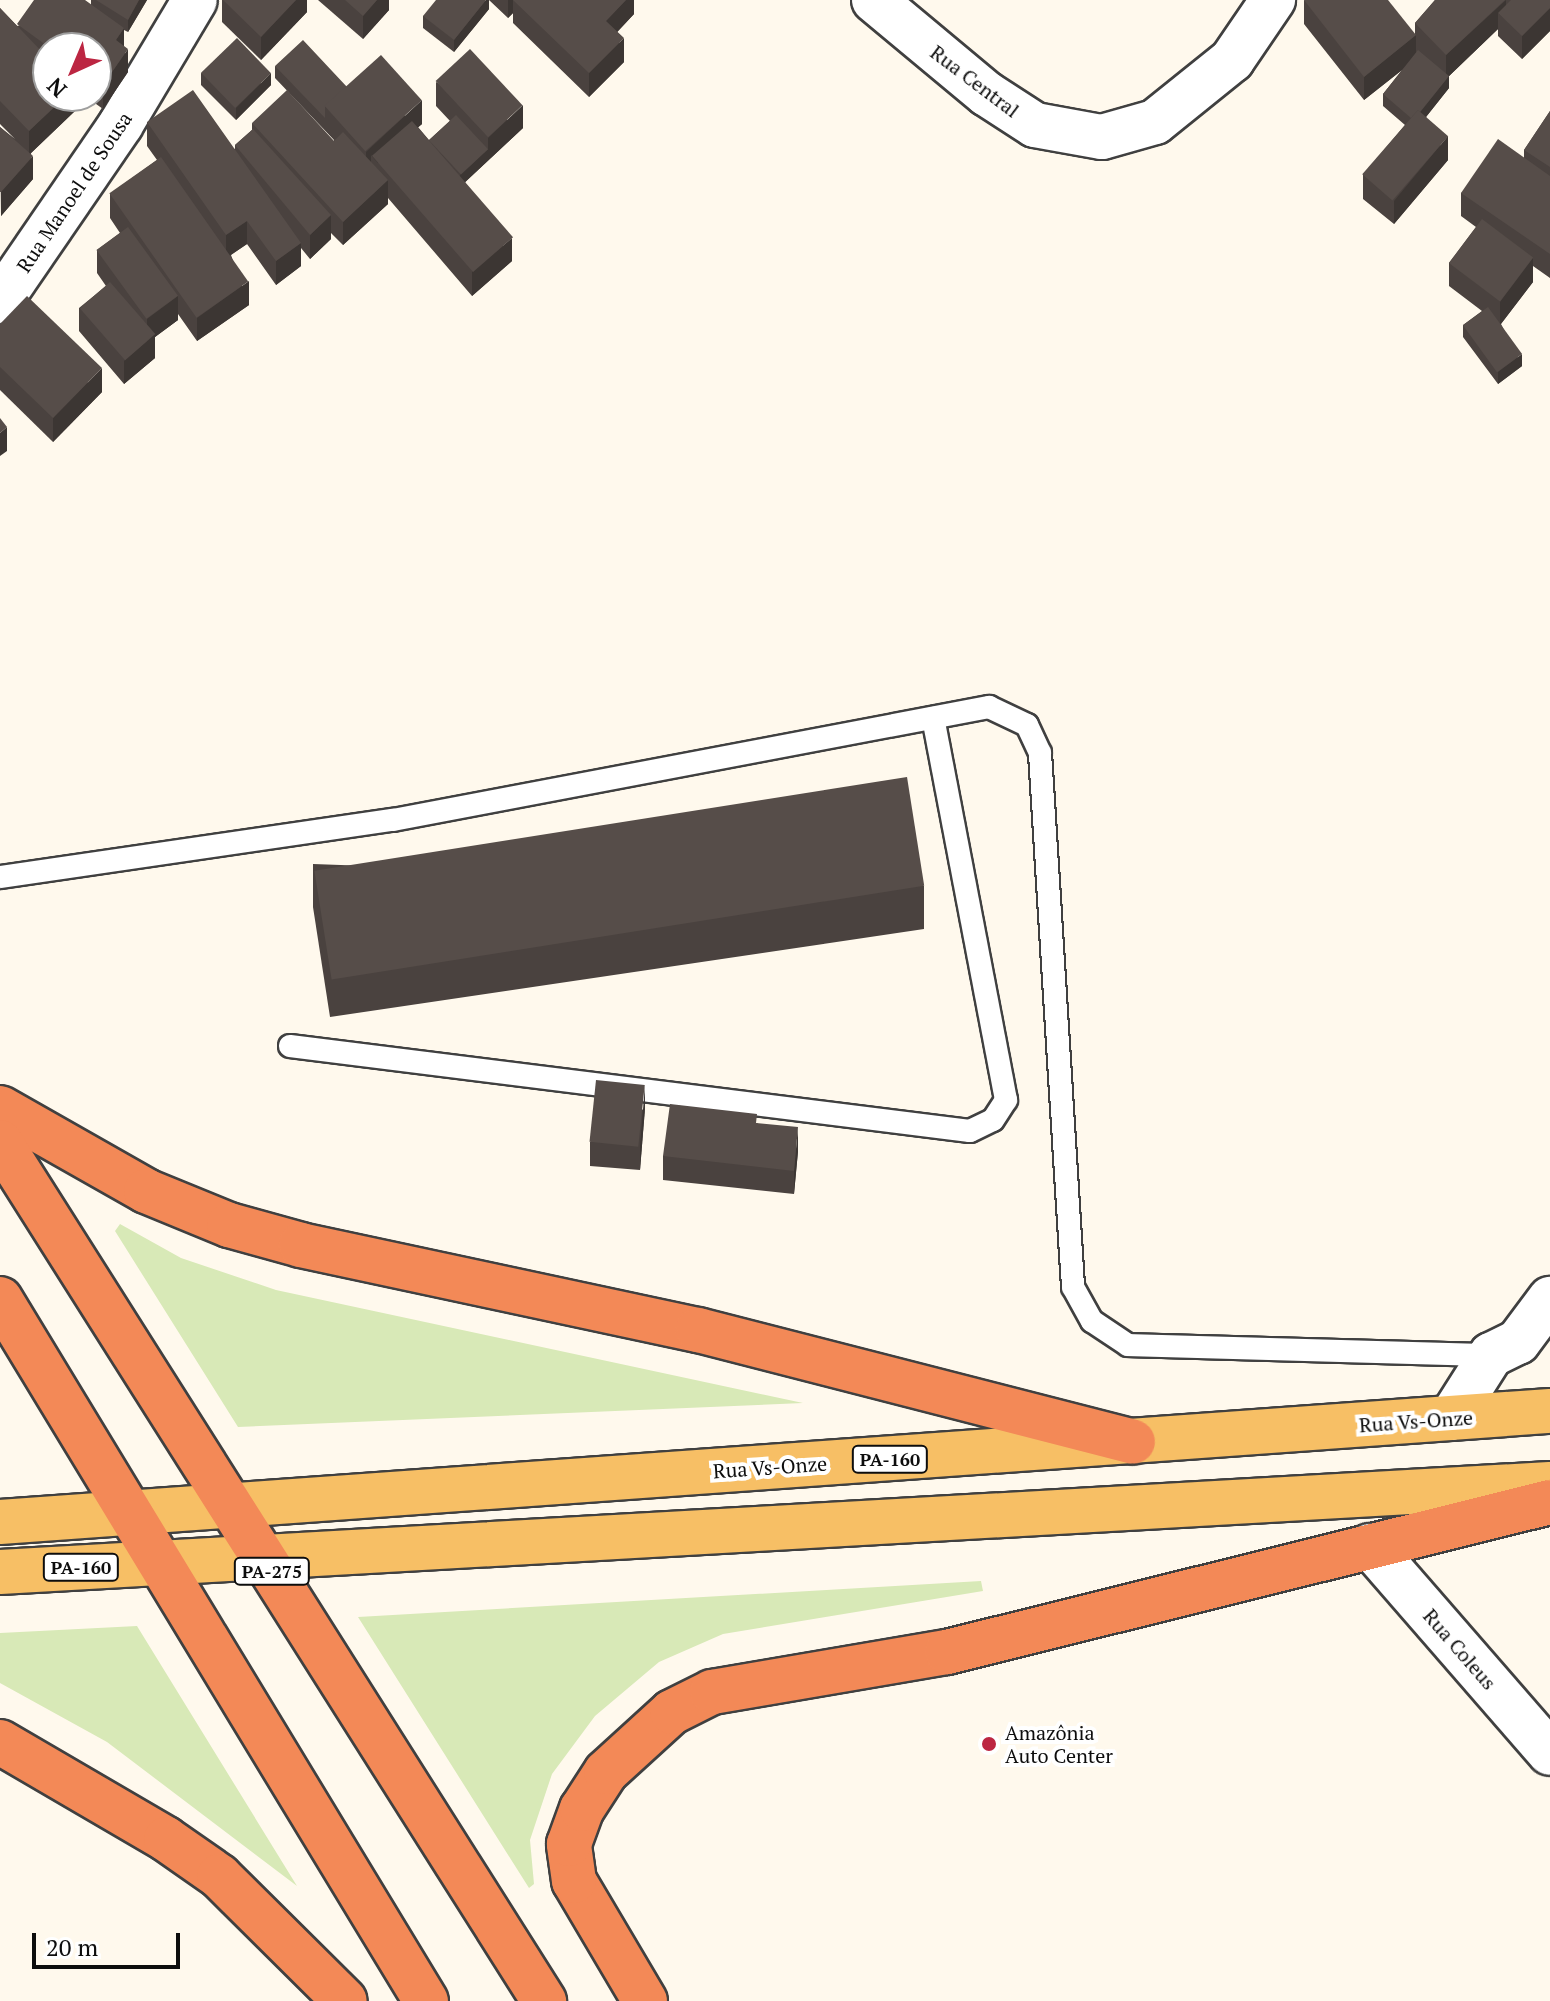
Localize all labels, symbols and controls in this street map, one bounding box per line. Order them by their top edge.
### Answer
north arrow [32,32,112,112]
street label: Rua Central [926,40,1024,122]
text: N [40,72,72,104]
street label: Rua Manoel de Sousa [11,107,137,277]
street label: Rua Vs-Onze [1358,1405,1474,1437]
road number: PA-160 [850,1445,930,1473]
street label: Rua Vs-Onze [712,1451,828,1483]
road number: PA-160 [41,1553,121,1581]
road number: PA-275 [232,1557,312,1585]
street label: Rua Coleus [1419,1604,1501,1694]
place label: Amazônia Auto Center [1005,1720,1113,1767]
marker: Amazônia Auto Center [980,1735,998,1753]
scale bar [36,1917,184,1967]
text: 20 m [46,1931,98,1963]

